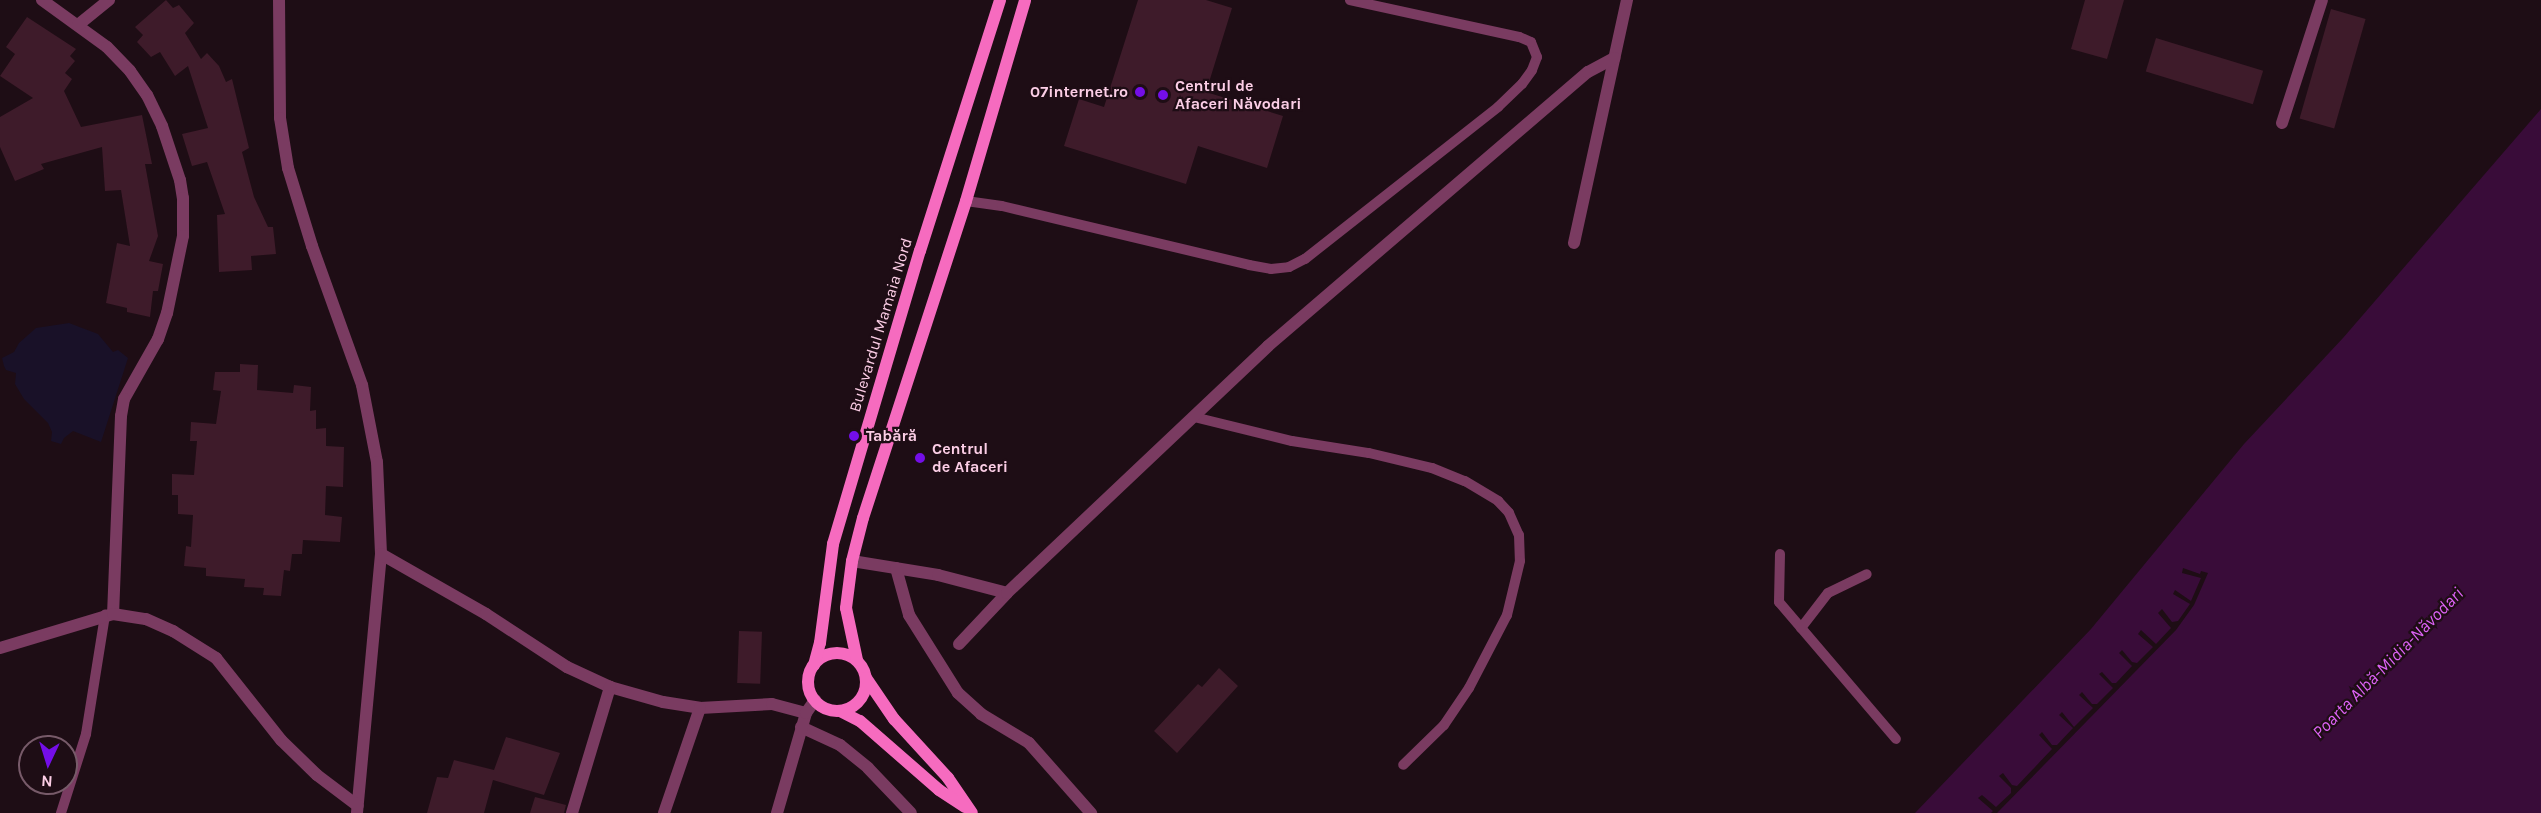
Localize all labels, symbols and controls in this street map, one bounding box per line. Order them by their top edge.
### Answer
place label: Centrul de Afaceri Năvodari [1175,76,1301,114]
place label: 07internet.ro [1030,82,1128,102]
marker: 07internet.ro [1133,85,1147,99]
marker: Centrul de Afaceri Năvodari [1156,88,1170,102]
street label: Bulevardul Mamaia Nord [845,236,917,414]
place label: Tabără [866,426,917,446]
marker: Tabără [847,429,861,443]
place label: Centrul de Afaceri [932,439,1008,477]
marker: Centrul de Afaceri [913,451,927,465]
water label: Poarta Albă-Midia-Năvodari [2308,583,2468,743]
north arrow [18,735,78,795]
text: N [40,772,53,791]

